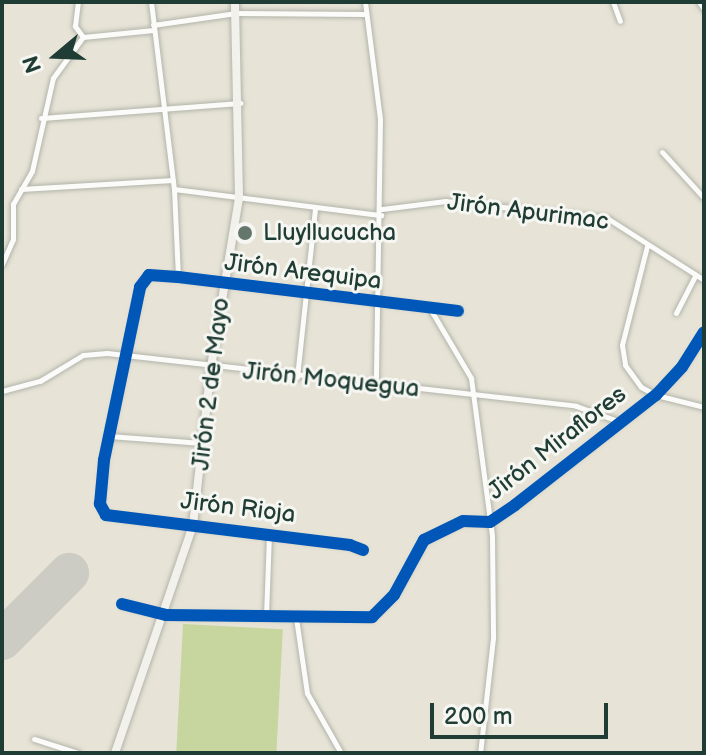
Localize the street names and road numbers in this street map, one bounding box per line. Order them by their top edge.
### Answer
street label: Jirón Apurimac [446,188,610,236]
street label: Jirón Arequipa [223,248,383,296]
street label: Jirón 2 de Mayo [186,296,236,472]
street label: Jirón Moquegua [241,356,421,404]
street label: Jirón Miraflores [482,380,632,506]
street label: Jirón Rioja [179,487,297,529]

